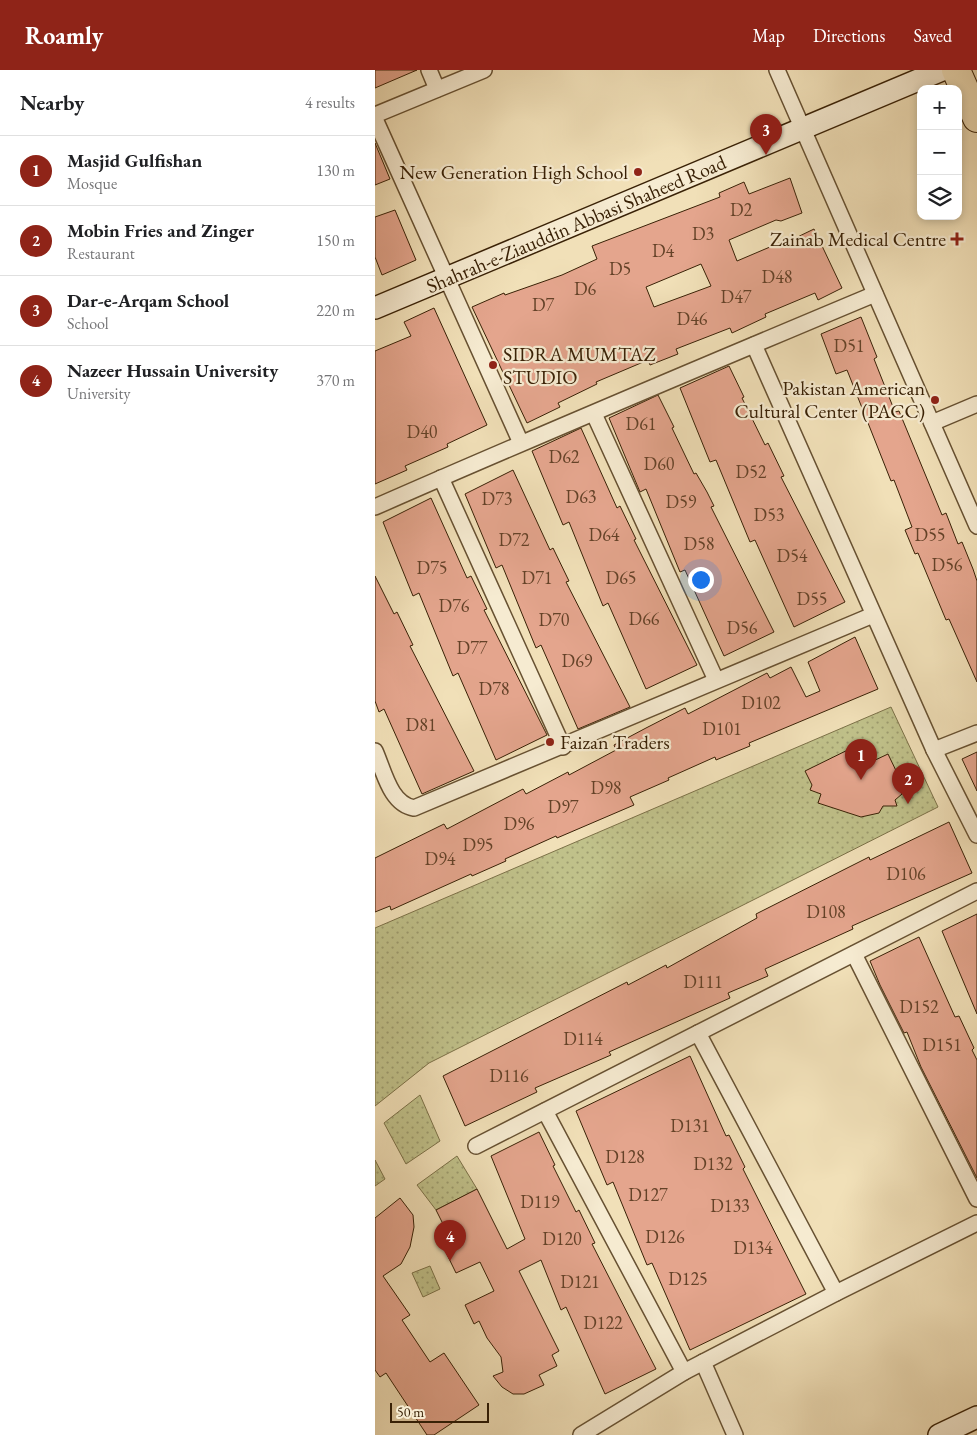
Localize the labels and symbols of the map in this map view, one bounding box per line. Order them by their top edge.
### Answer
pin: 3 [750,114,782,155]
street label: Shahrah-e-Ziauddin Abbasi Shaheed Road [422,149,731,299]
place label: New Generation High School [399,159,628,185]
marker: New Generation High School [632,166,644,178]
house number: D2 [730,198,752,221]
house number: D3 [692,222,714,245]
place label: Zainab Medical Centre [770,226,946,252]
marker: Zainab Medical Centre [950,232,964,246]
house number: D4 [652,239,674,262]
house number: D5 [609,257,631,280]
house number: D48 [762,265,792,288]
house number: D6 [574,277,596,300]
house number: D47 [721,285,752,308]
house number: D7 [532,293,554,316]
house number: D46 [677,307,708,330]
house number: D51 [834,334,864,357]
place label: SIDRA MUMTAZ STUDIO [503,341,655,390]
marker: SIDRA MUMTAZ STUDIO [487,359,499,371]
place label: Pakistan American Cultural Center (PACC) [734,375,925,424]
marker: Pakistan American Cultural Center (PACC) [929,394,941,406]
house number: D61 [626,412,656,435]
house number: D40 [407,420,438,443]
house number: D62 [549,445,580,468]
house number: D60 [644,452,675,475]
house number: D52 [736,460,767,483]
house number: D63 [566,485,596,508]
house number: D73 [482,487,512,510]
house number: D59 [666,490,697,513]
house number: D53 [754,503,784,526]
house number: D64 [589,523,620,546]
house number: D55 [915,523,945,546]
house number: D72 [499,528,530,551]
house number: D58 [684,532,714,555]
house number: D54 [777,544,808,567]
house number: D56 [932,553,963,576]
house number: D75 [417,556,447,579]
house number: D71 [522,566,552,589]
house number: D65 [606,566,636,589]
your location [688,567,714,593]
house number: D55 [797,587,827,610]
house number: D76 [439,594,470,617]
house number: D66 [629,607,660,630]
house number: D70 [539,608,570,631]
house number: D56 [727,616,758,639]
house number: D77 [457,636,488,659]
house number: D69 [562,649,593,672]
house number: D78 [479,677,509,700]
house number: D102 [741,691,781,714]
house number: D81 [406,713,436,736]
house number: D101 [702,717,742,740]
place label: Faizan Traders [560,729,670,755]
marker: Faizan Traders [544,736,556,748]
pin: 1 [845,739,877,780]
pin: 2 [892,763,924,804]
house number: D98 [591,776,621,799]
house number: D97 [548,795,579,818]
house number: D96 [504,812,535,835]
house number: D95 [463,833,493,856]
house number: D94 [425,847,456,870]
house number: D106 [886,862,926,885]
house number: D108 [806,900,846,923]
house number: D111 [683,970,723,993]
house number: D152 [899,995,939,1018]
house number: D114 [563,1027,603,1050]
house number: D151 [922,1033,962,1056]
house number: D116 [489,1064,529,1087]
house number: D131 [670,1114,710,1137]
house number: D128 [605,1145,645,1168]
house number: D132 [693,1152,733,1175]
house number: D127 [628,1183,668,1206]
house number: D119 [520,1190,560,1213]
house number: D133 [710,1194,750,1217]
pin: 4 [434,1220,466,1261]
house number: D126 [645,1225,685,1248]
house number: D120 [542,1227,582,1250]
house number: D134 [733,1236,773,1259]
house number: D125 [668,1267,708,1290]
house number: D121 [560,1270,600,1293]
house number: D122 [583,1311,623,1334]
scale bar [390,1400,489,1423]

